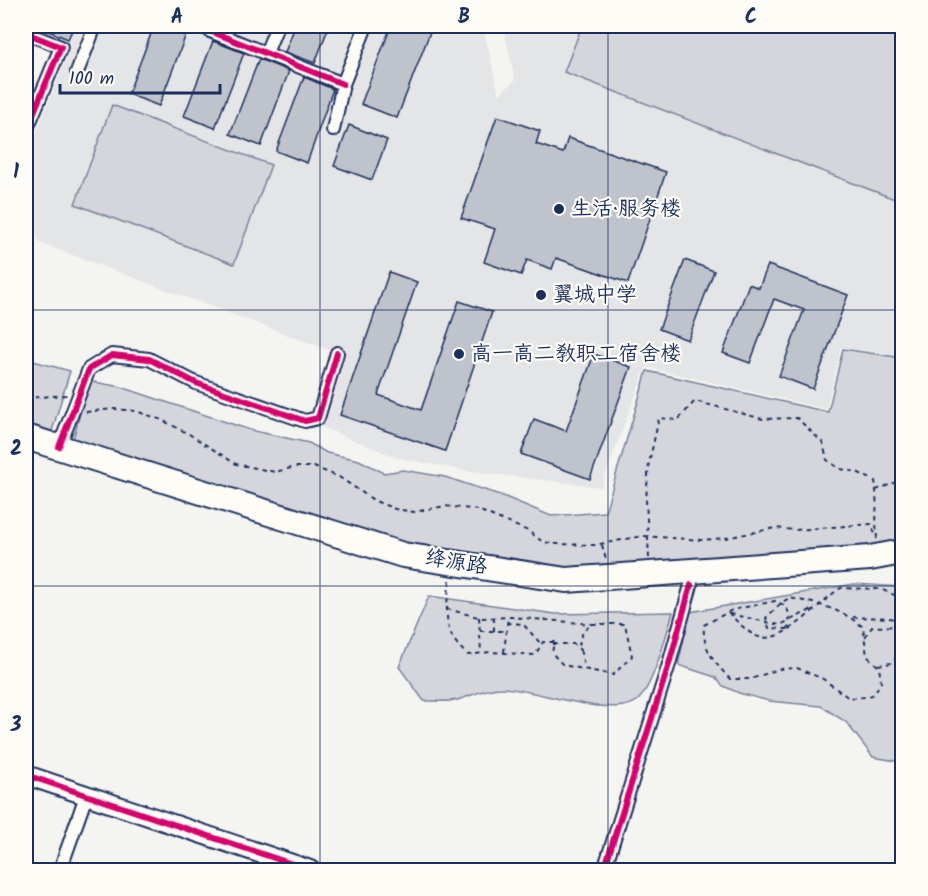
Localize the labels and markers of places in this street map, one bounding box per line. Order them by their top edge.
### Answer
place label: 生活·服务楼 [571,193,681,226]
marker: 生活·服务楼 [552,202,566,216]
place label: 翼城中学 [553,279,637,312]
marker: 翼城中学 [534,288,548,302]
place label: 高一高二教职工宿舍楼 [471,338,681,371]
marker: 高一高二教职工宿舍楼 [452,347,466,361]

